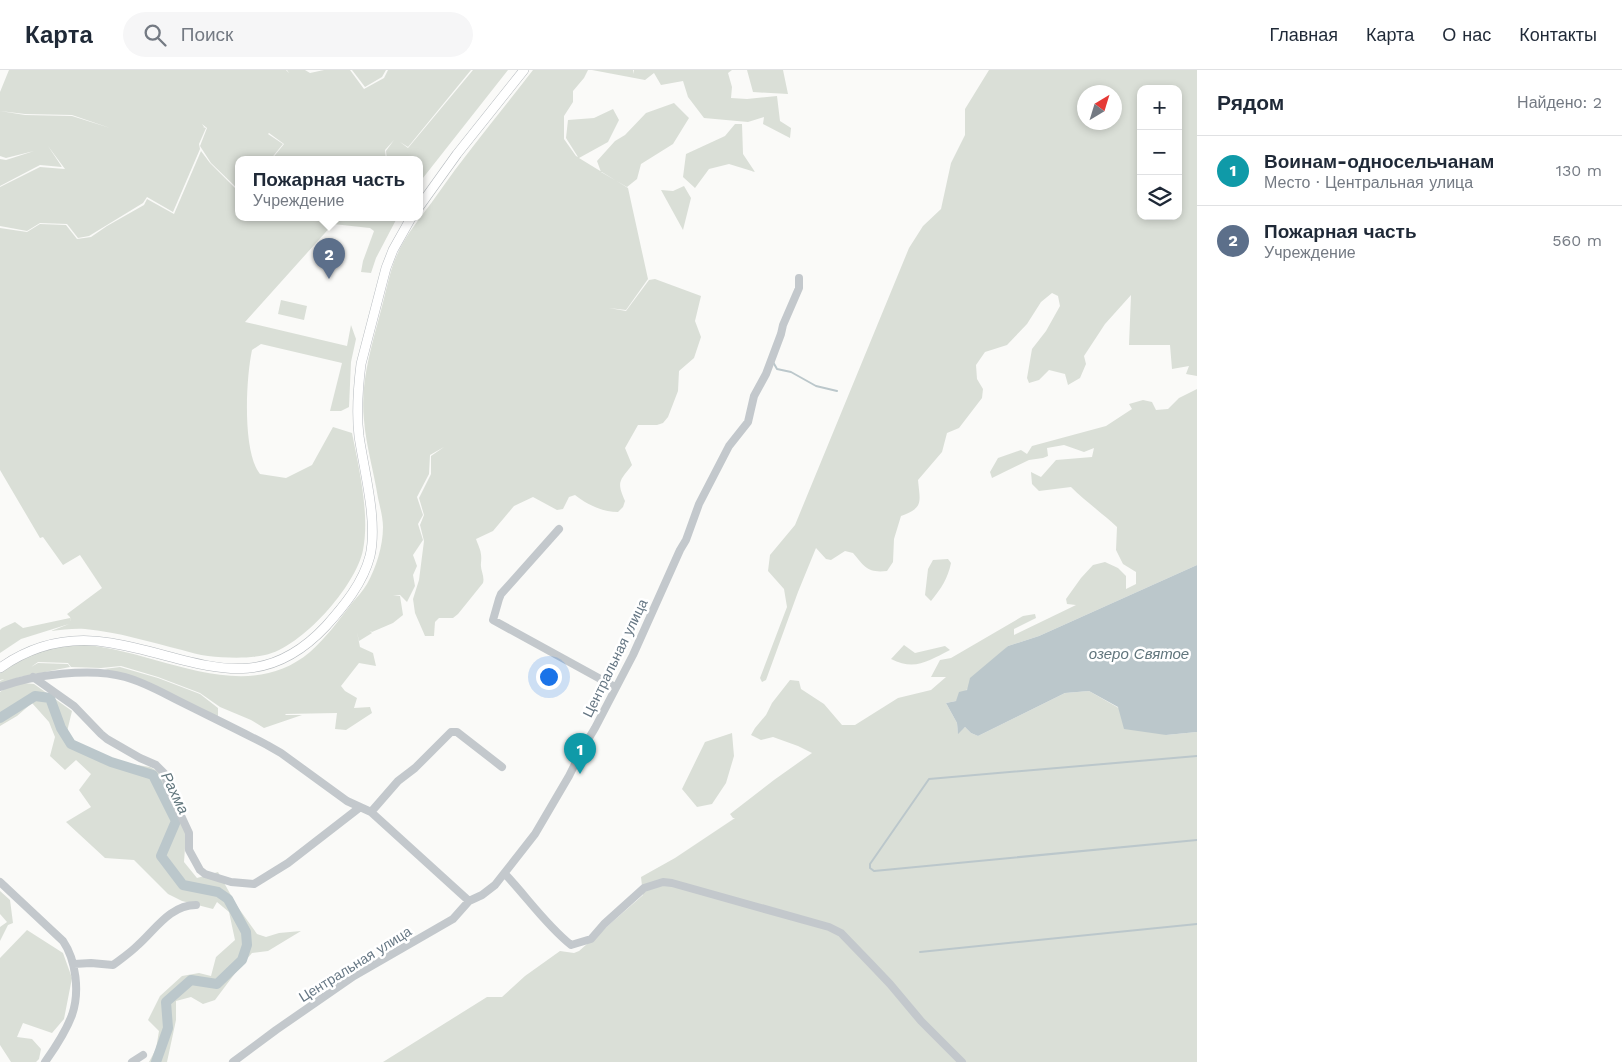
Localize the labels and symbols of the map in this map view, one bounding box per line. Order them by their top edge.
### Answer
north arrow [1077,85,1122,130]
pin: 2 [313,238,345,279]
street label: Центральная улица [579,596,651,720]
water label: озеро Святое [1089,645,1189,663]
your location [536,664,562,690]
pin: 1 [564,733,596,774]
water label: Рахма [157,769,193,817]
street label: Центральная улица [296,923,414,1005]

